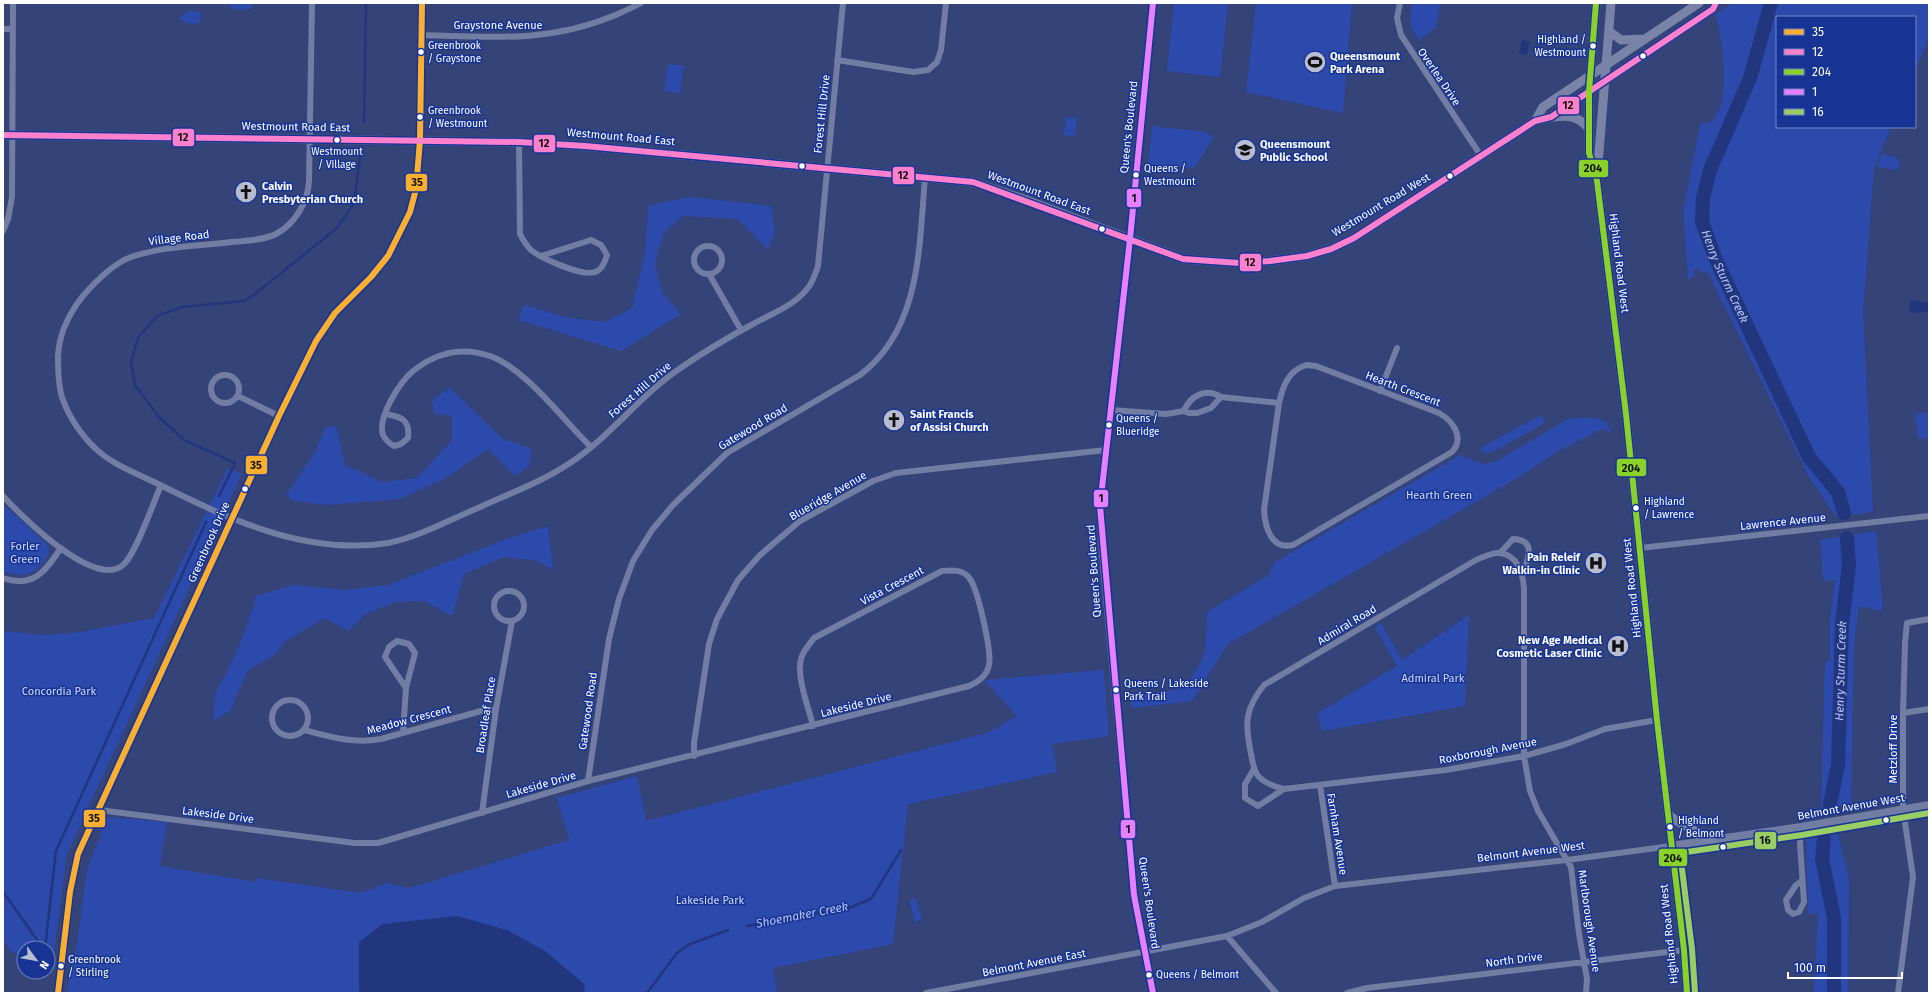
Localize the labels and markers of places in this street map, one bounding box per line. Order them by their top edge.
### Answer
place label: Highland / Westmount [1534,34,1586,59]
place label: Greenbrook / Graystone [428,40,482,65]
marker: Highland / Westmount [1588,41,1598,51]
marker: Greenbrook / Graystone [416,47,426,57]
sports icon: Queensmount Park Arena [1302,49,1328,75]
place label: Queensmount Park Arena [1330,50,1401,76]
unlabelled marker [1638,51,1648,61]
place label: Greenbrook / Westmount [428,105,488,130]
marker: Greenbrook / Westmount [415,112,425,122]
marker: Westmount / Village [332,135,342,145]
school or university icon: Queensmount Public School [1232,137,1258,163]
place label: Queensmount Public School [1260,138,1331,164]
place label: Westmount / Village [311,146,363,171]
unlabelled marker [797,161,807,171]
place label: Queens / Westmount [1144,163,1196,188]
marker: Queens / Westmount [1131,170,1141,180]
unlabelled marker [1445,171,1455,181]
church icon: Calvin Presbyterian Church [233,179,259,205]
place label: Calvin Presbyterian Church [262,180,363,206]
unlabelled marker [1097,224,1107,234]
church icon: Saint Francis of Assisi Church [881,407,907,433]
place label: Saint Francis of Assisi Church [910,408,989,434]
place label: Queens / Blueridge [1116,413,1159,438]
marker: Queens / Blueridge [1104,420,1114,430]
unlabelled marker [240,484,250,494]
place label: Highland / Lawrence [1644,496,1694,521]
marker: Highland / Lawrence [1631,503,1641,513]
hospital icon: Pain Releif Walkin-in Clinic [1583,550,1609,576]
place label: Pain Releif Walkin-in Clinic [1502,551,1581,577]
hospital icon: New Age Medical Cosmetic Laser Clinic [1605,633,1631,659]
place label: New Age Medical Cosmetic Laser Clinic [1496,634,1603,660]
place label: Queens / Lakeside Park Trail [1124,678,1208,703]
marker: Queens / Lakeside Park Trail [1111,685,1121,695]
place label: Highland / Belmont [1678,815,1725,840]
unlabelled marker [1881,815,1891,825]
marker: Highland / Belmont [1665,822,1675,832]
unlabelled marker [1718,842,1728,852]
place label: Greenbrook / Stirling [68,954,122,979]
marker: Greenbrook / Stirling [56,961,66,971]
place label: Queens / Belmont [1156,969,1239,981]
marker: Queens / Belmont [1144,970,1154,980]

